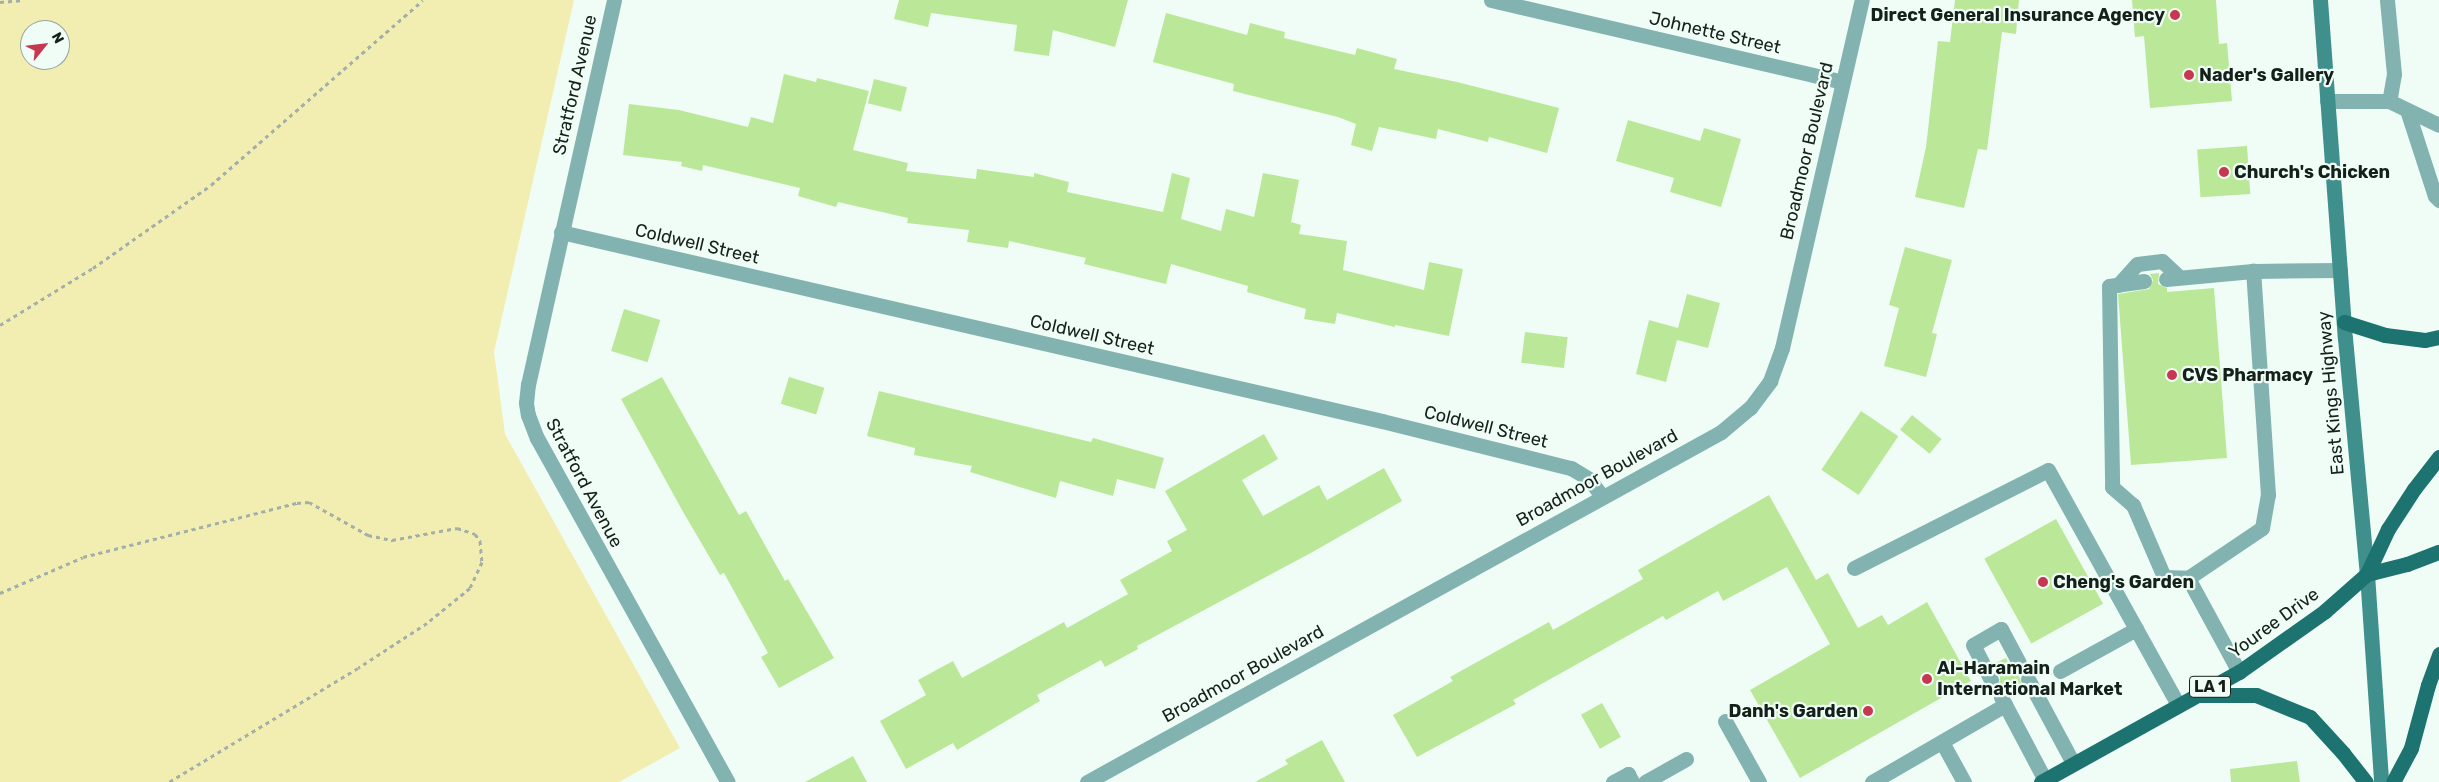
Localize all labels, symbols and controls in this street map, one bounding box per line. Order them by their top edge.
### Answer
place label: Direct General Insurance Agency [1870,4,2165,26]
street label: Johnette Street [1647,7,1783,59]
marker: Direct General Insurance Agency [2169,9,2181,21]
street label: Stratford Avenue [548,13,602,157]
north arrow [20,20,70,70]
text: N [48,29,68,46]
street label: Broadmoor Boulevard [1776,60,1838,242]
place label: Nader's Gallery [2199,64,2334,86]
marker: Nader's Gallery [2183,69,2195,81]
place label: Church's Chicken [2234,161,2390,183]
marker: Church's Chicken [2218,166,2230,178]
street label: Coldwell Street [633,219,761,269]
street label: Coldwell Street [1028,310,1156,360]
street label: East Kings Highway [2313,310,2349,476]
place label: CVS Pharmacy [2182,364,2313,386]
marker: CVS Pharmacy [2166,369,2178,381]
street label: Coldwell Street [1422,401,1550,453]
street label: Stratford Avenue [541,414,627,552]
street label: Broadmoor Boulevard [1512,424,1682,532]
place label: Cheng's Garden [2053,571,2194,593]
marker: Cheng's Garden [2037,576,2049,588]
street label: Youree Drive [2225,583,2323,663]
street label: Broadmoor Boulevard [1158,620,1328,728]
place label: Al-Haramain International Market [1937,658,2122,701]
marker: Al-Haramain International Market [1921,673,1933,685]
road number: LA 1 [2189,674,2231,700]
place label: Danh's Garden [1729,700,1858,722]
marker: Danh's Garden [1862,705,1874,717]

